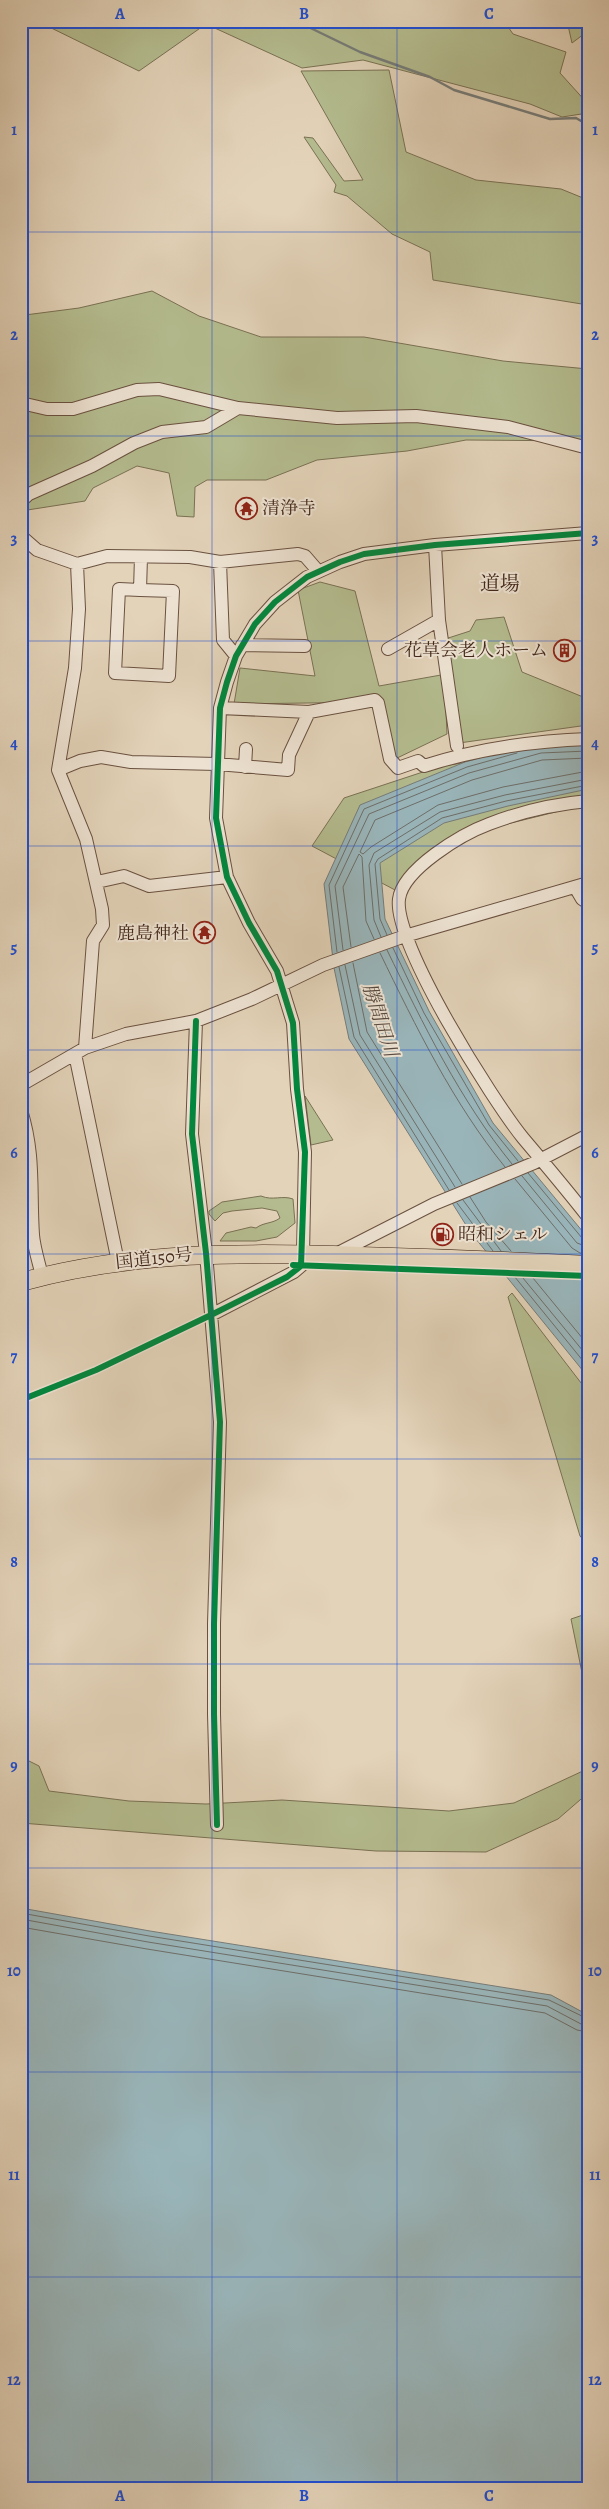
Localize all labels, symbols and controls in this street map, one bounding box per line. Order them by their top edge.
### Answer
text: A [114,3,126,25]
text: B [299,3,309,25]
text: C [484,3,494,25]
text: 1 [11,119,17,141]
text: 1 [592,119,598,141]
text: 2 [10,324,18,346]
text: 2 [591,324,599,346]
temple icon: 清浄寺 [234,496,258,520]
place label: 清浄寺 [262,496,316,520]
text: 3 [11,528,18,550]
text: 3 [592,528,599,550]
district label: 道場 [480,570,520,597]
place label: 花草会老人ホーム [404,638,548,662]
building icon: 花草会老人ホーム [552,638,576,662]
text: 4 [10,733,18,755]
text: 4 [591,733,599,755]
place label: 鹿島神社 [117,921,189,945]
temple icon: 鹿島神社 [193,921,217,945]
text: 5 [11,937,18,959]
text: 5 [592,937,599,959]
water label: 勝間田川 [356,980,405,1062]
text: 6 [10,1142,18,1164]
text: 6 [591,1142,599,1164]
fuel station icon: 昭和シェル [430,1222,454,1246]
place label: 昭和シェル [458,1222,548,1246]
street label: 国道150号 [114,1242,194,1274]
text: 7 [11,1346,18,1368]
text: 7 [592,1346,599,1368]
text: 8 [10,1551,18,1573]
text: 8 [591,1551,599,1573]
text: 9 [10,1755,18,1777]
text: 9 [591,1755,599,1777]
text: 10 [7,1960,21,1982]
text: 10 [588,1960,602,1982]
text: 11 [8,2164,20,2186]
text: 11 [589,2164,601,2186]
text: 12 [7,2369,21,2391]
text: 12 [588,2369,602,2391]
text: A [114,2485,126,2507]
text: B [299,2485,309,2507]
text: C [484,2485,494,2507]

